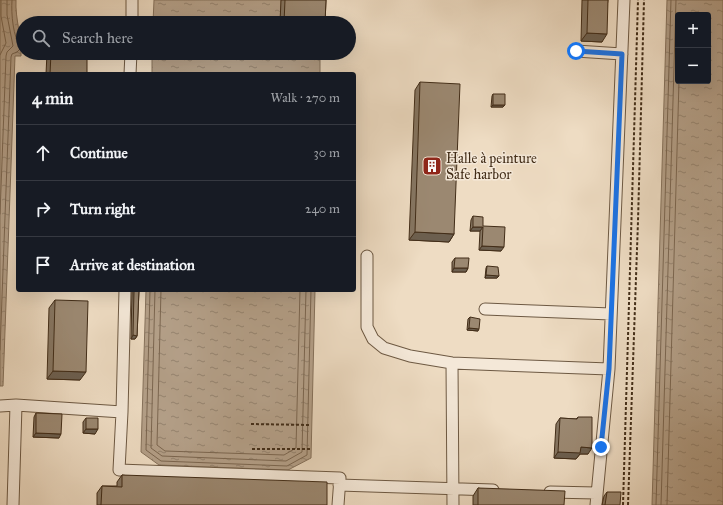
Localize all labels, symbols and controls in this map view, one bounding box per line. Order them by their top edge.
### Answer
map controls [675,12,711,84]
button: + [675,12,711,48]
search box [16,16,356,60]
icon: search [30,27,52,49]
text: Search here [62,29,133,47]
route start [567,42,585,60]
button: − [675,48,711,84]
text: 4 min [32,88,73,109]
text: Walk · 270 m [271,90,340,106]
icon: ahead [32,142,54,164]
text: Continue [70,144,128,162]
text: 30 m [314,145,340,161]
place label: Halle à peinture Safe harbor [446,150,537,183]
building icon: Halle à peinture Safe harbor [421,155,443,177]
icon: right [32,198,54,220]
text: Turn right [70,200,135,218]
text: 240 m [305,201,340,217]
icon: arrive [32,254,54,276]
text: Arrive at destination [70,256,195,274]
route end [592,438,610,456]

